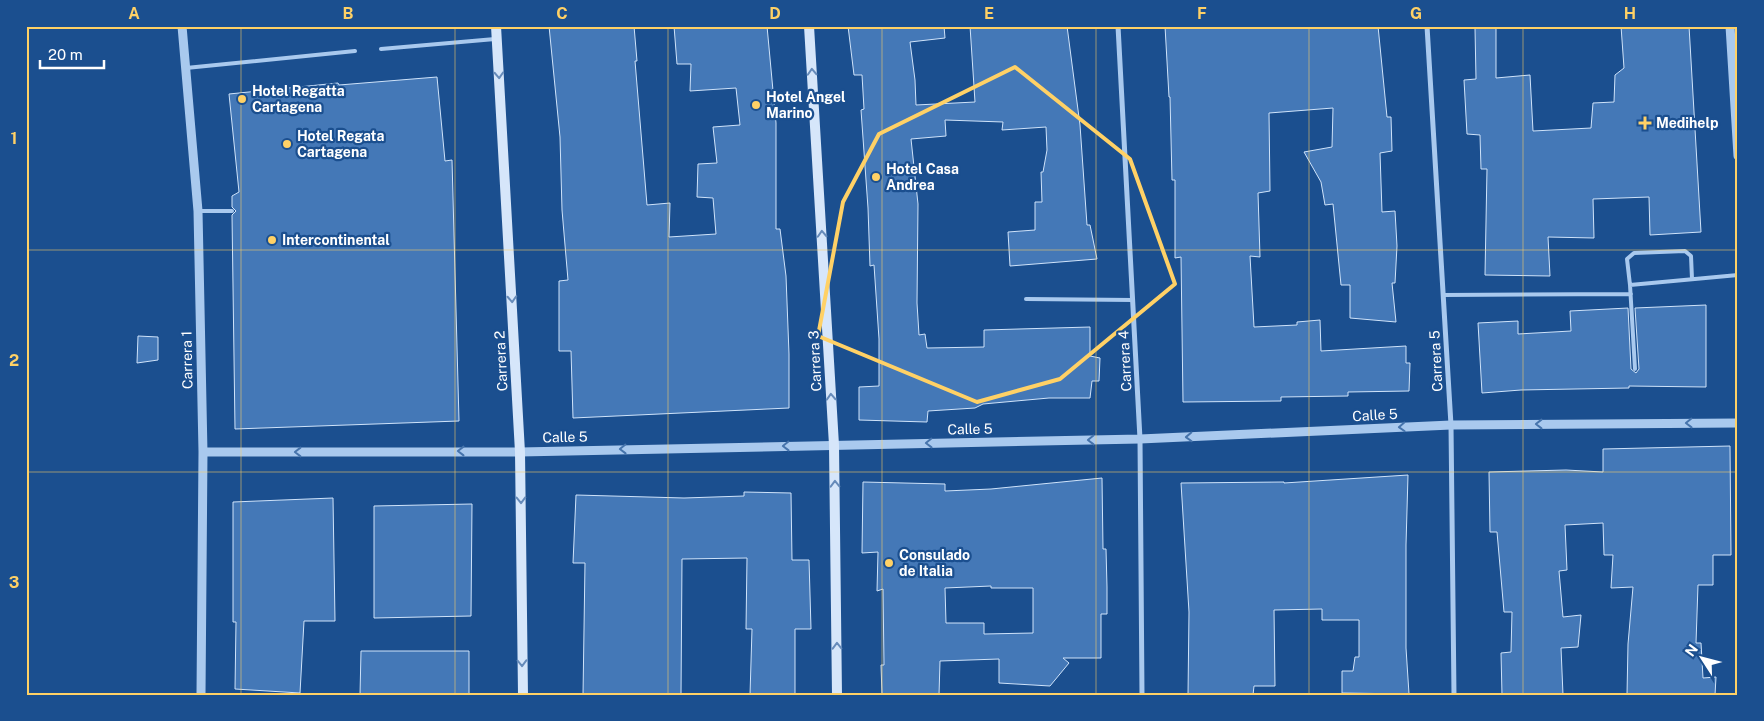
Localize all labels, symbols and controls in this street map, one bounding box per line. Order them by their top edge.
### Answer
text: A [128,4,140,23]
text: B [343,4,354,23]
text: C [556,4,568,23]
text: D [769,4,781,23]
text: E [984,4,994,23]
text: F [1197,4,1207,23]
text: G [1410,4,1422,23]
text: H [1624,4,1636,23]
scale bar [40,38,104,70]
text: 20 m [48,46,83,63]
one-way arrow [806,68,817,76]
one-way arrow [494,71,505,79]
place label: Hotel Regatta Cartagena [252,83,345,115]
place label: Hotel Angel Marino [766,89,846,121]
marker: Hotel Regatta Cartagena [236,93,248,105]
marker: Hotel Angel Marino [750,99,762,111]
place label: Medihelp [1656,115,1718,131]
marker: Medihelp [1638,116,1652,130]
place label: Hotel Regata Cartagena [297,128,384,160]
text: 1 [11,129,17,148]
marker: Hotel Regata Cartagena [281,138,293,150]
place label: Hotel Casa Andrea [886,161,959,193]
marker: Hotel Casa Andrea [870,171,882,183]
one-way arrow [816,230,827,238]
place label: Intercontinental [282,232,390,248]
marker: Intercontinental [266,234,278,246]
one-way arrow [506,296,517,304]
street label: Carrera 2 [491,330,511,392]
street label: Carrera 3 [805,330,825,392]
street label: Carrera 4 [1115,330,1135,392]
street label: Carrera 5 [1426,330,1446,392]
street label: Carrera 1 [178,331,196,389]
text: 2 [9,351,19,370]
one-way arrow [826,392,837,400]
street label: Calle 5 [1352,406,1398,424]
one-way arrow [1685,418,1692,428]
one-way arrow [1535,419,1542,429]
street label: Calle 5 [947,421,993,437]
one-way arrow [1398,422,1406,433]
street label: Calle 5 [542,429,588,445]
one-way arrow [1185,431,1193,442]
one-way arrow [1087,434,1095,445]
one-way arrow [925,438,932,448]
one-way arrow [781,441,789,451]
one-way arrow [619,444,626,454]
one-way arrow [456,446,464,456]
one-way arrow [294,447,302,457]
one-way arrow [830,479,840,487]
one-way arrow [516,497,526,505]
place label: Consulado de Italia [899,547,970,579]
marker: Consulado de Italia [883,557,895,569]
text: 3 [9,573,19,592]
north arrow [1676,634,1726,684]
text: N [1682,641,1701,659]
one-way arrow [831,642,842,650]
one-way arrow [517,659,528,667]

